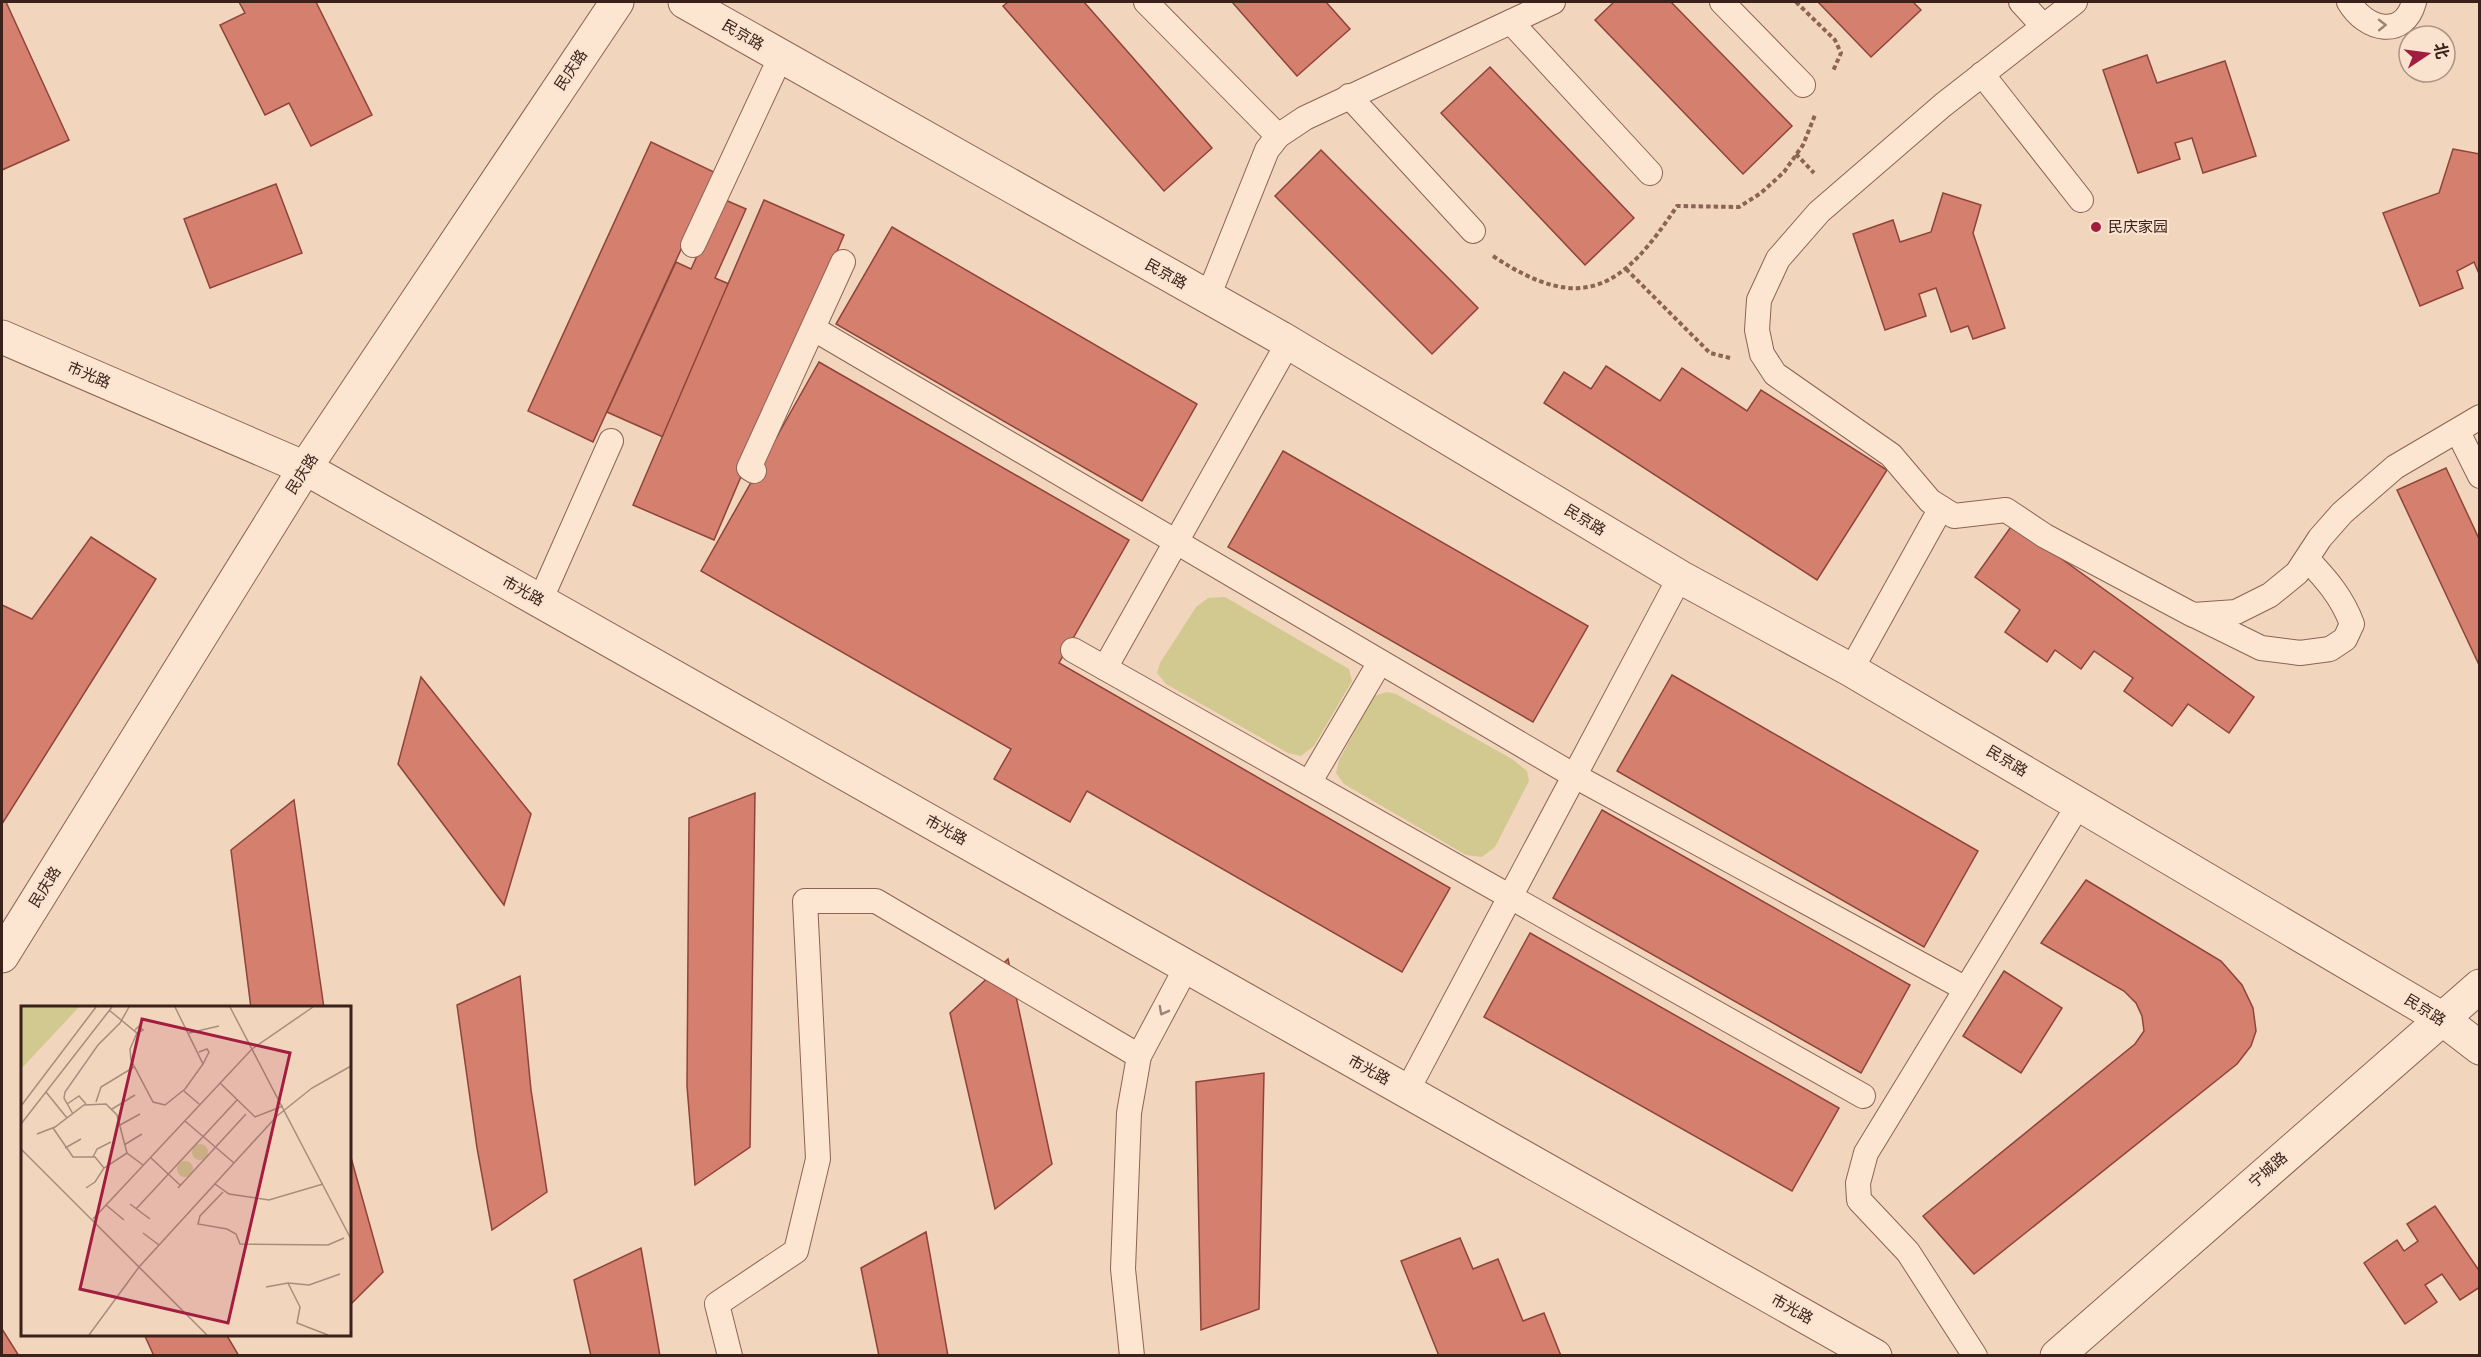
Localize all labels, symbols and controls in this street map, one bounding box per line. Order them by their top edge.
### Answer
street label: 民京路 [719,14,768,54]
one-way arrow [2377,19,2386,31]
north arrow [2397,24,2457,84]
text: 北 [2430,40,2454,61]
street label: 民庆路 [549,45,591,94]
place label: 民庆家园 [2108,216,2168,236]
marker: 民庆家园 [2089,220,2103,234]
street label: 民京路 [1142,253,1191,293]
street label: 市光路 [65,356,114,392]
street label: 民庆路 [281,449,322,498]
street label: 民京路 [1561,499,1610,539]
street label: 市光路 [499,570,548,610]
street label: 民京路 [1983,740,2032,780]
street label: 市光路 [922,809,971,849]
street label: 民庆路 [24,862,65,911]
street label: 民京路 [2401,989,2450,1030]
one-way arrow [1158,1005,1170,1016]
inset map [21,1006,351,1336]
street label: 市光路 [1345,1049,1394,1089]
street label: 宁城路 [2244,1147,2291,1192]
street label: 市光路 [1768,1288,1817,1328]

